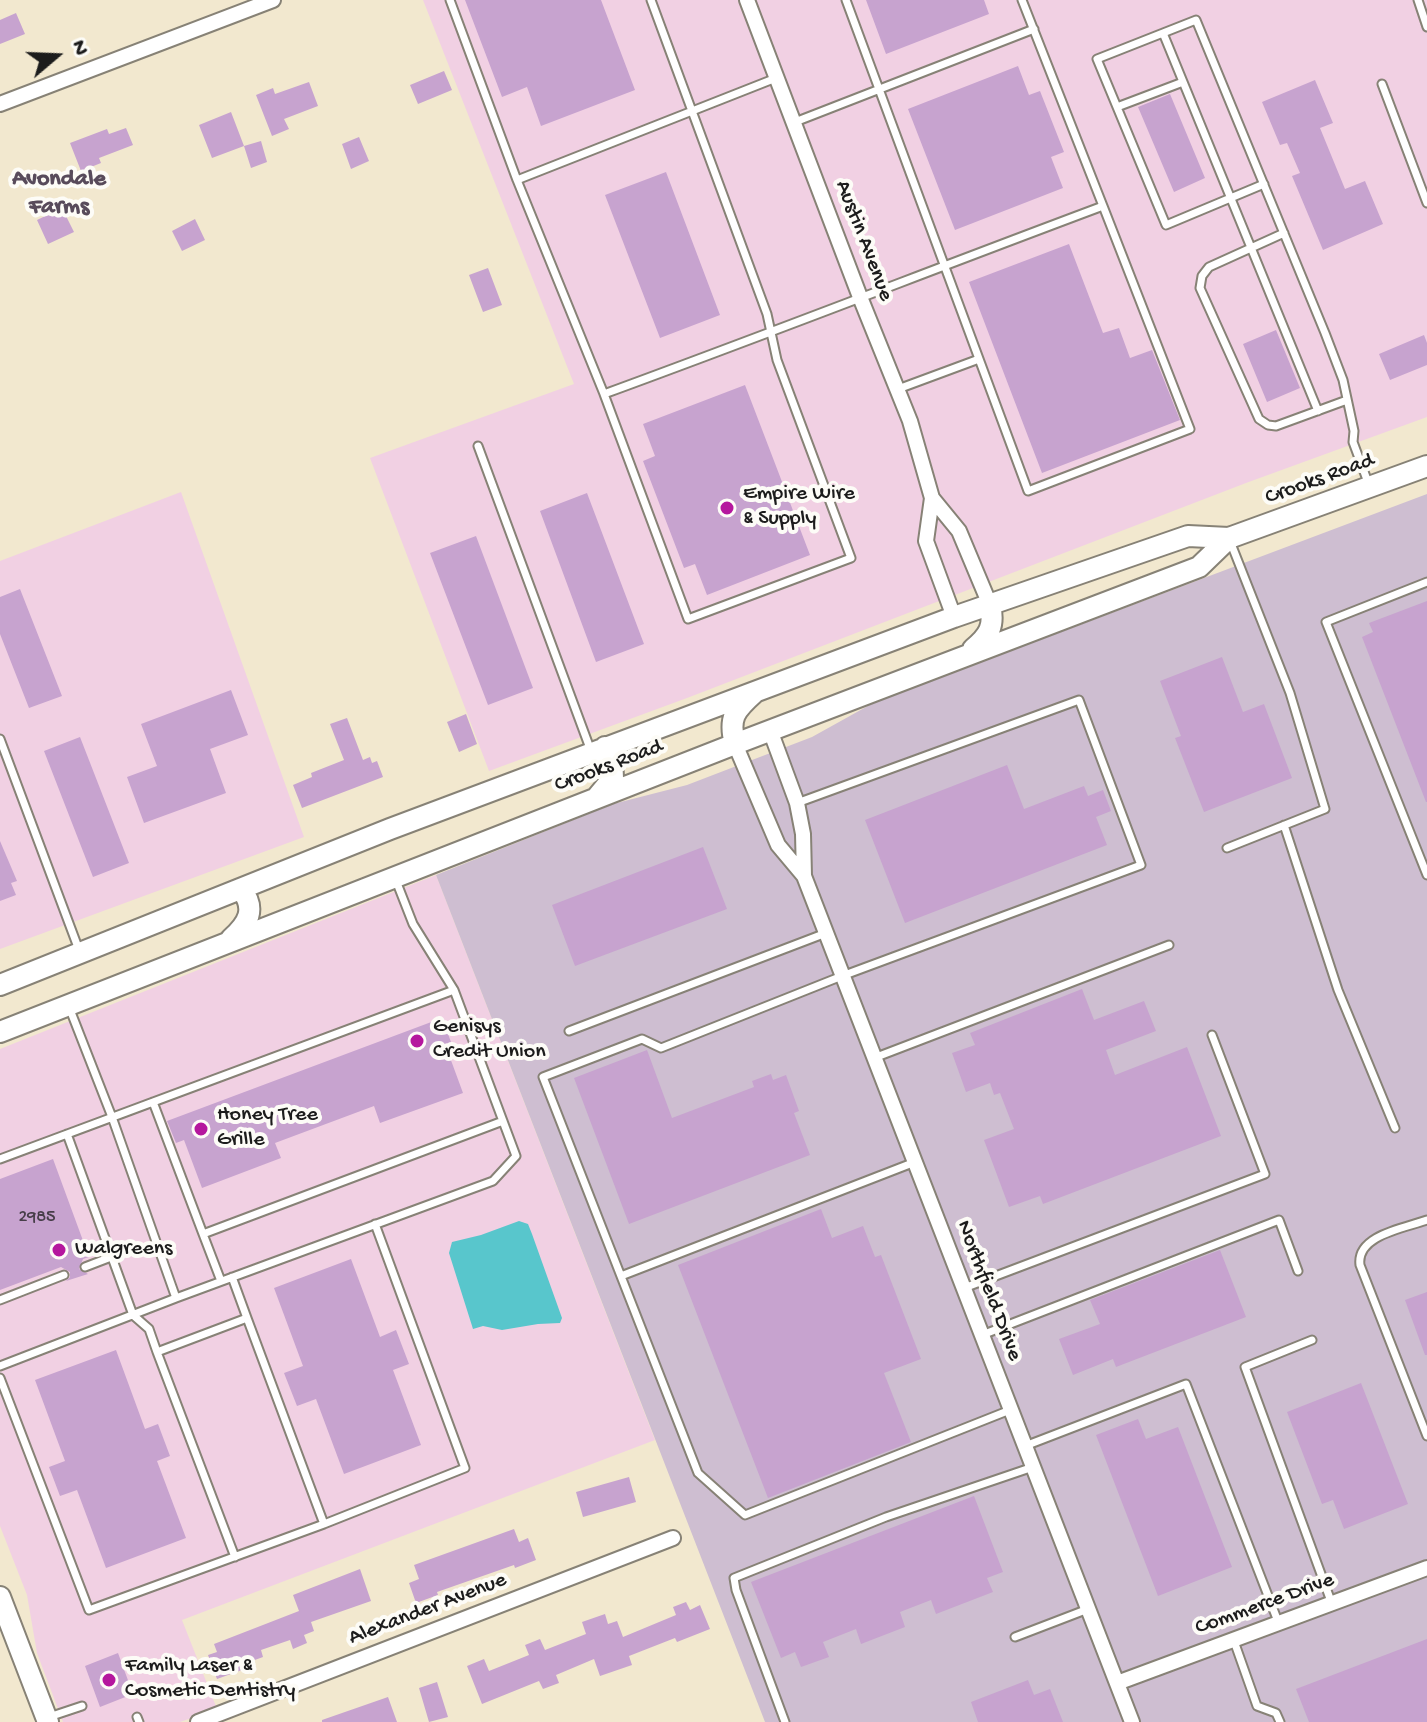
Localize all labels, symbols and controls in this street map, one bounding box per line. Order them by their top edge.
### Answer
north arrow [16,16,96,96]
text: N [64,37,93,59]
district label: Avondale Farms [12,166,106,222]
street label: Austin Avenue [828,177,898,305]
street label: Crooks Road [1262,448,1378,512]
place label: Empire Wire & Supply [743,482,855,534]
marker: Empire Wire & Supply [718,499,736,517]
street label: Crooks Road [551,734,667,800]
place label: Genisys Credit Union [433,1015,546,1066]
marker: Genisys Credit Union [408,1032,426,1050]
place label: Honey Tree Grille [217,1103,318,1154]
marker: Honey Tree Grille [192,1120,210,1138]
house number: 2985 [18,1207,56,1229]
street label: Northfield Drive [949,1217,1027,1365]
place label: Walgreens [75,1237,172,1263]
marker: Walgreens [50,1241,68,1259]
street label: Alexander Avenue [345,1568,511,1652]
street label: Commerce Drive [1192,1568,1338,1642]
place label: Family Laser & Cosmetic Dentistry [125,1654,295,1706]
marker: Family Laser & Cosmetic Dentistry [100,1671,118,1689]

